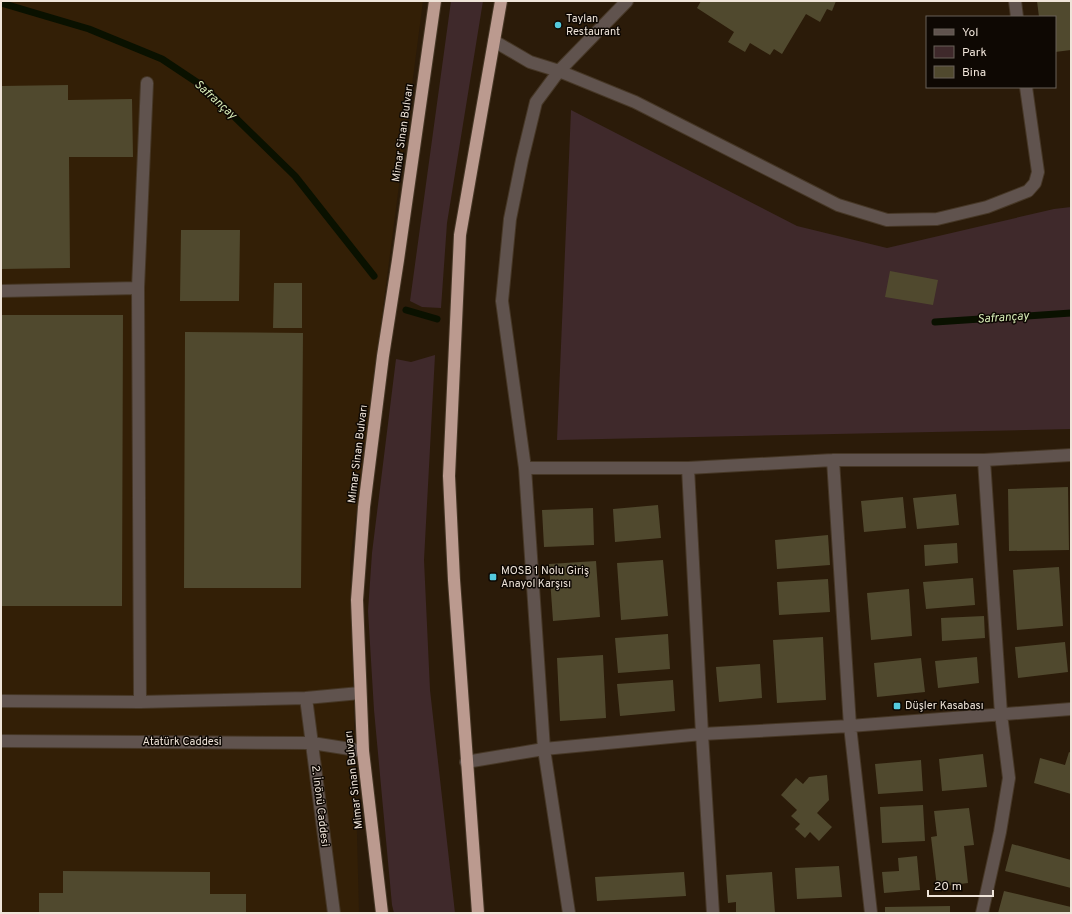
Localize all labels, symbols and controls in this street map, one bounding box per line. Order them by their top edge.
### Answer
place label: Taylan Restaurant [566,12,620,39]
legend [926,16,1056,88]
marker: Taylan Restaurant [553,20,563,30]
text: Yol [962,25,978,41]
text: Park [962,45,987,61]
text: Bina [962,65,986,81]
water label: Safrançay [190,77,240,124]
street label: Mimar Sinan Bulvarı [389,83,417,183]
water label: Safrançay [977,308,1030,328]
street label: Mimar Sinan Bulvarı [345,404,371,504]
place label: MOSB 1 Nolu Giriş Anayol Karşısı [501,564,589,591]
marker: MOSB 1 Nolu Giriş Anayol Karşısı [488,572,498,582]
place label: Düşler Kasabası [905,699,983,713]
marker: Düşler Kasabası [892,701,902,711]
street label: Mimar Sinan Bulvarı [342,730,366,830]
street label: Atatürk Caddesi [142,735,222,749]
street label: 2. İnönü Caddesi [308,764,333,847]
scale bar [928,872,993,898]
text: 20 m [934,879,962,895]

